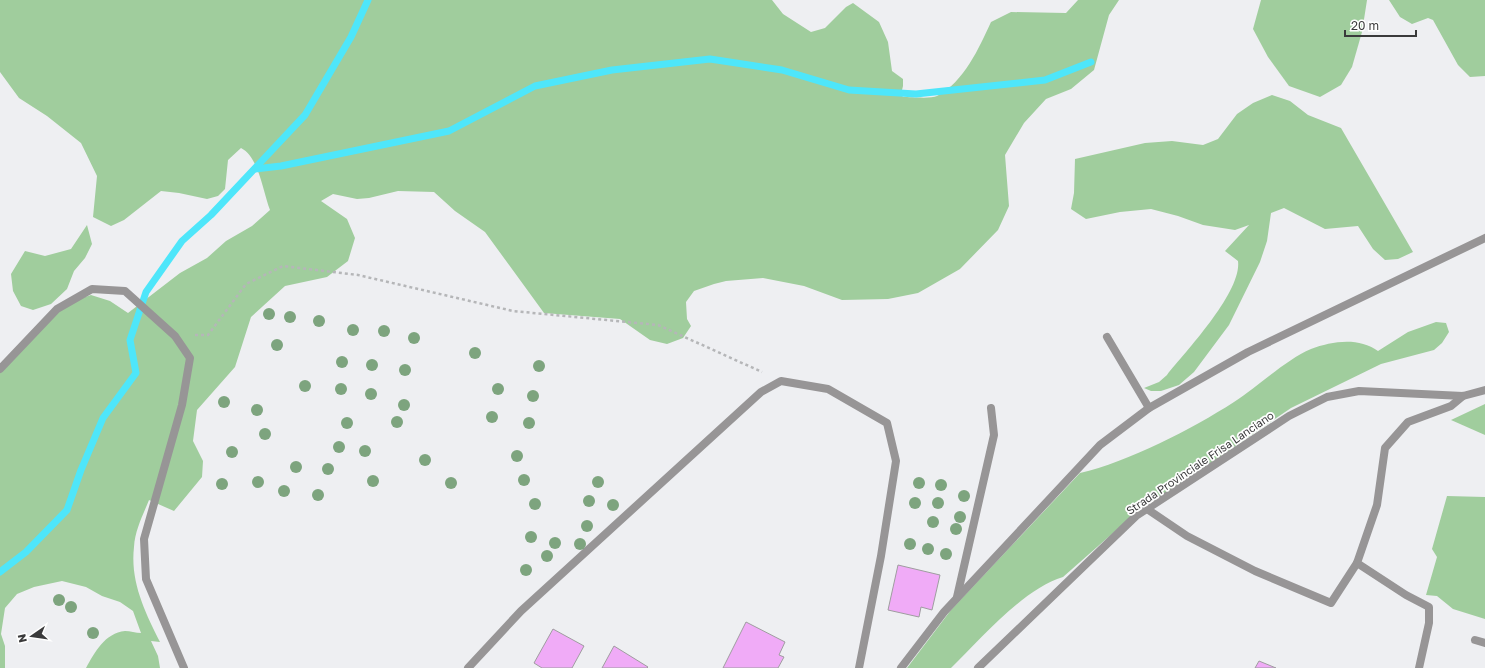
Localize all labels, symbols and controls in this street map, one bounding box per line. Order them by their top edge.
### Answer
scale bar [1345,12,1416,38]
text: 20 m [1351,18,1379,33]
street label: Strada Provinciale Frisa Lanciano [1123,408,1276,517]
north arrow [12,616,52,656]
text: N [14,633,29,644]

